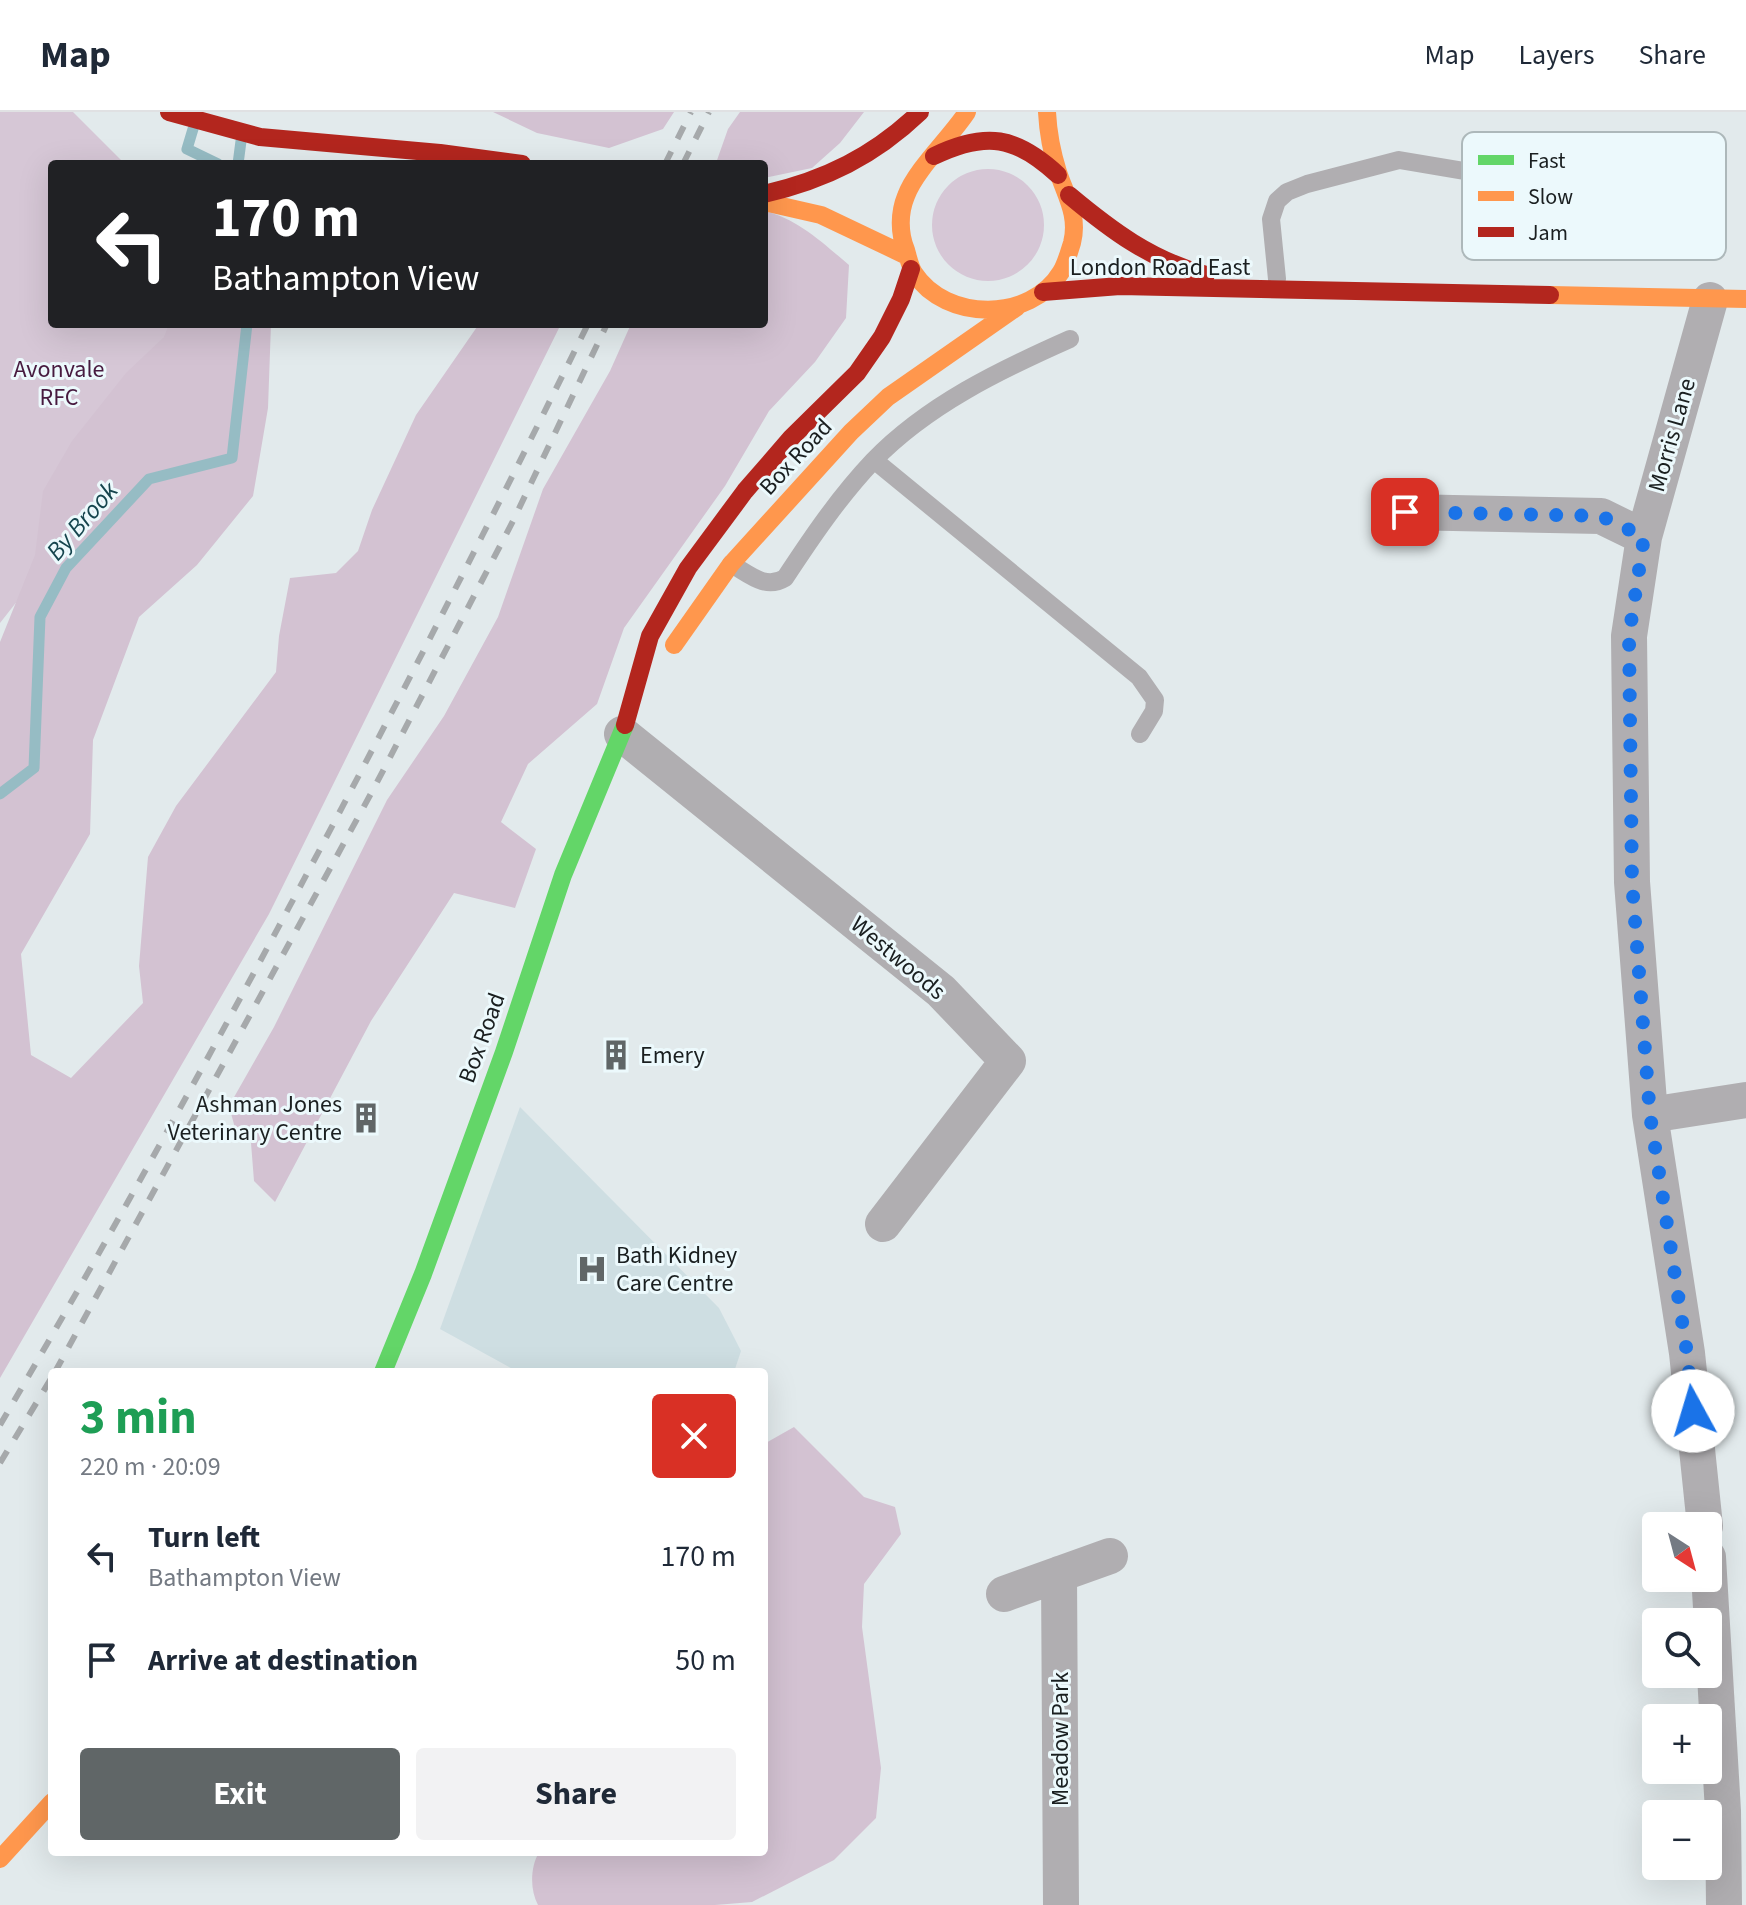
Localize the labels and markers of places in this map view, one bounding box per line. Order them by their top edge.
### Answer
pin [1371,478,1439,546]
building icon: Emery [599,1038,633,1072]
place label: Emery [640,1038,705,1073]
place label: Ashman Jones Veterinary Centre [167,1087,342,1150]
building icon: Ashman Jones Veterinary Centre [349,1101,383,1135]
place label: Bath Kidney Care Centre [616,1238,737,1301]
hospital icon: Bath Kidney Care Centre [575,1252,609,1286]

